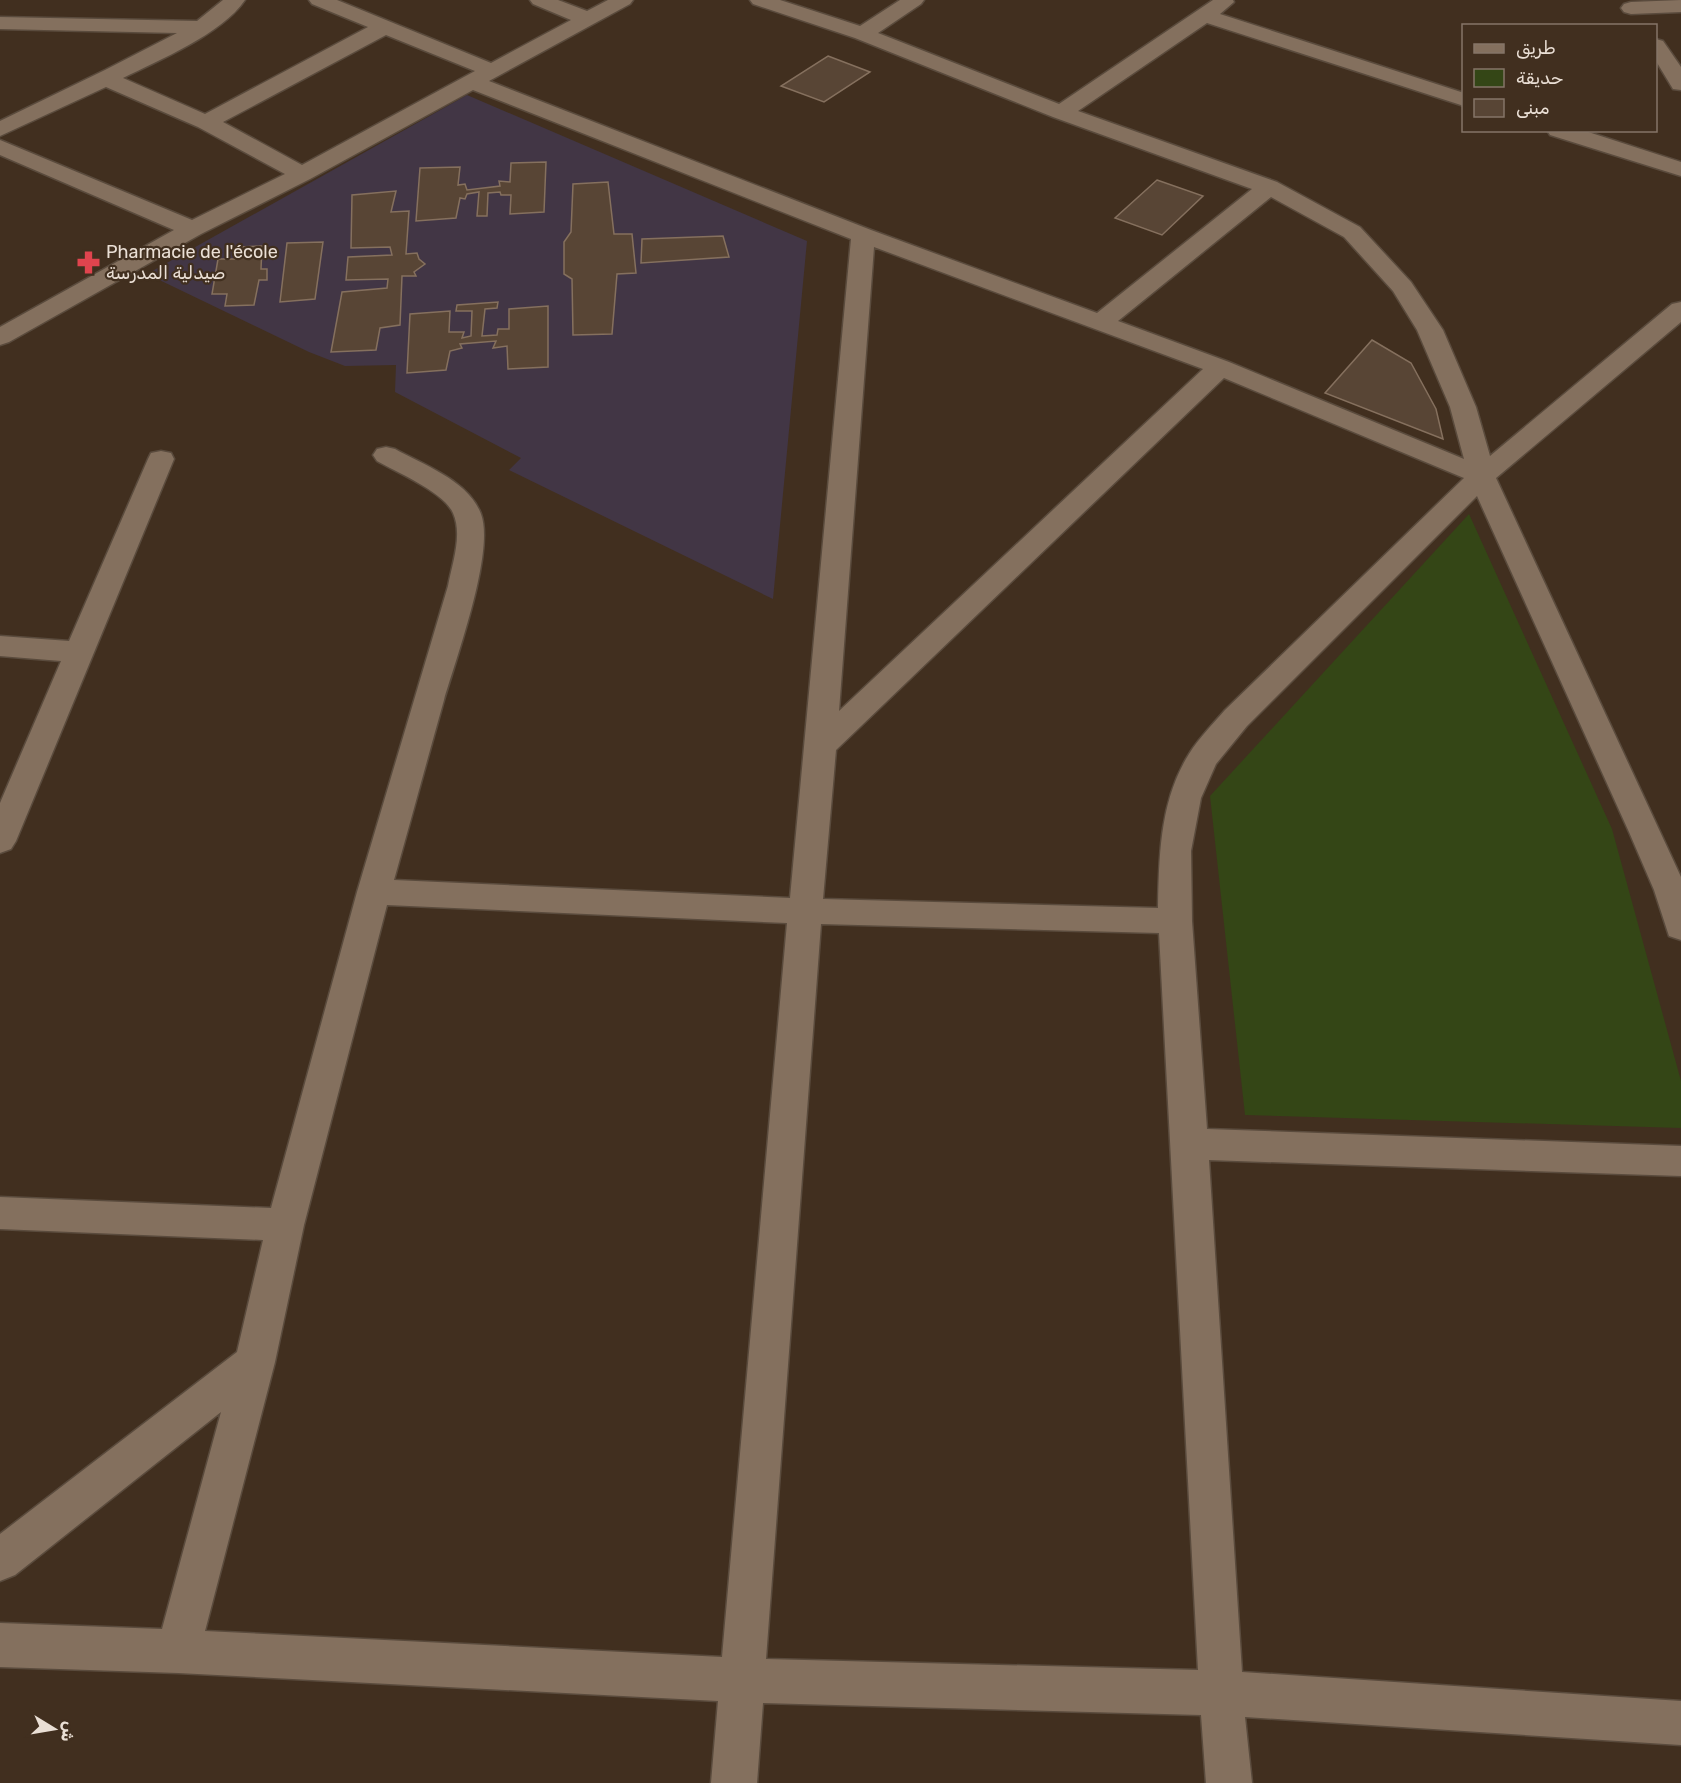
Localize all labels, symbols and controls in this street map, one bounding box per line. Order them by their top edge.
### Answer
legend [1462,24,1657,132]
text: طريق [1516,37,1556,59]
text: حديقة [1516,67,1563,89]
text: مبنى [1516,97,1550,119]
place label: Pharmacie de l'école صيدلية المدرسة [106,241,278,284]
pharmacy icon: Pharmacie de l'école صيدلية المدرسة [75,249,101,275]
north arrow [24,1699,84,1759]
text: ش [57,1720,79,1744]

